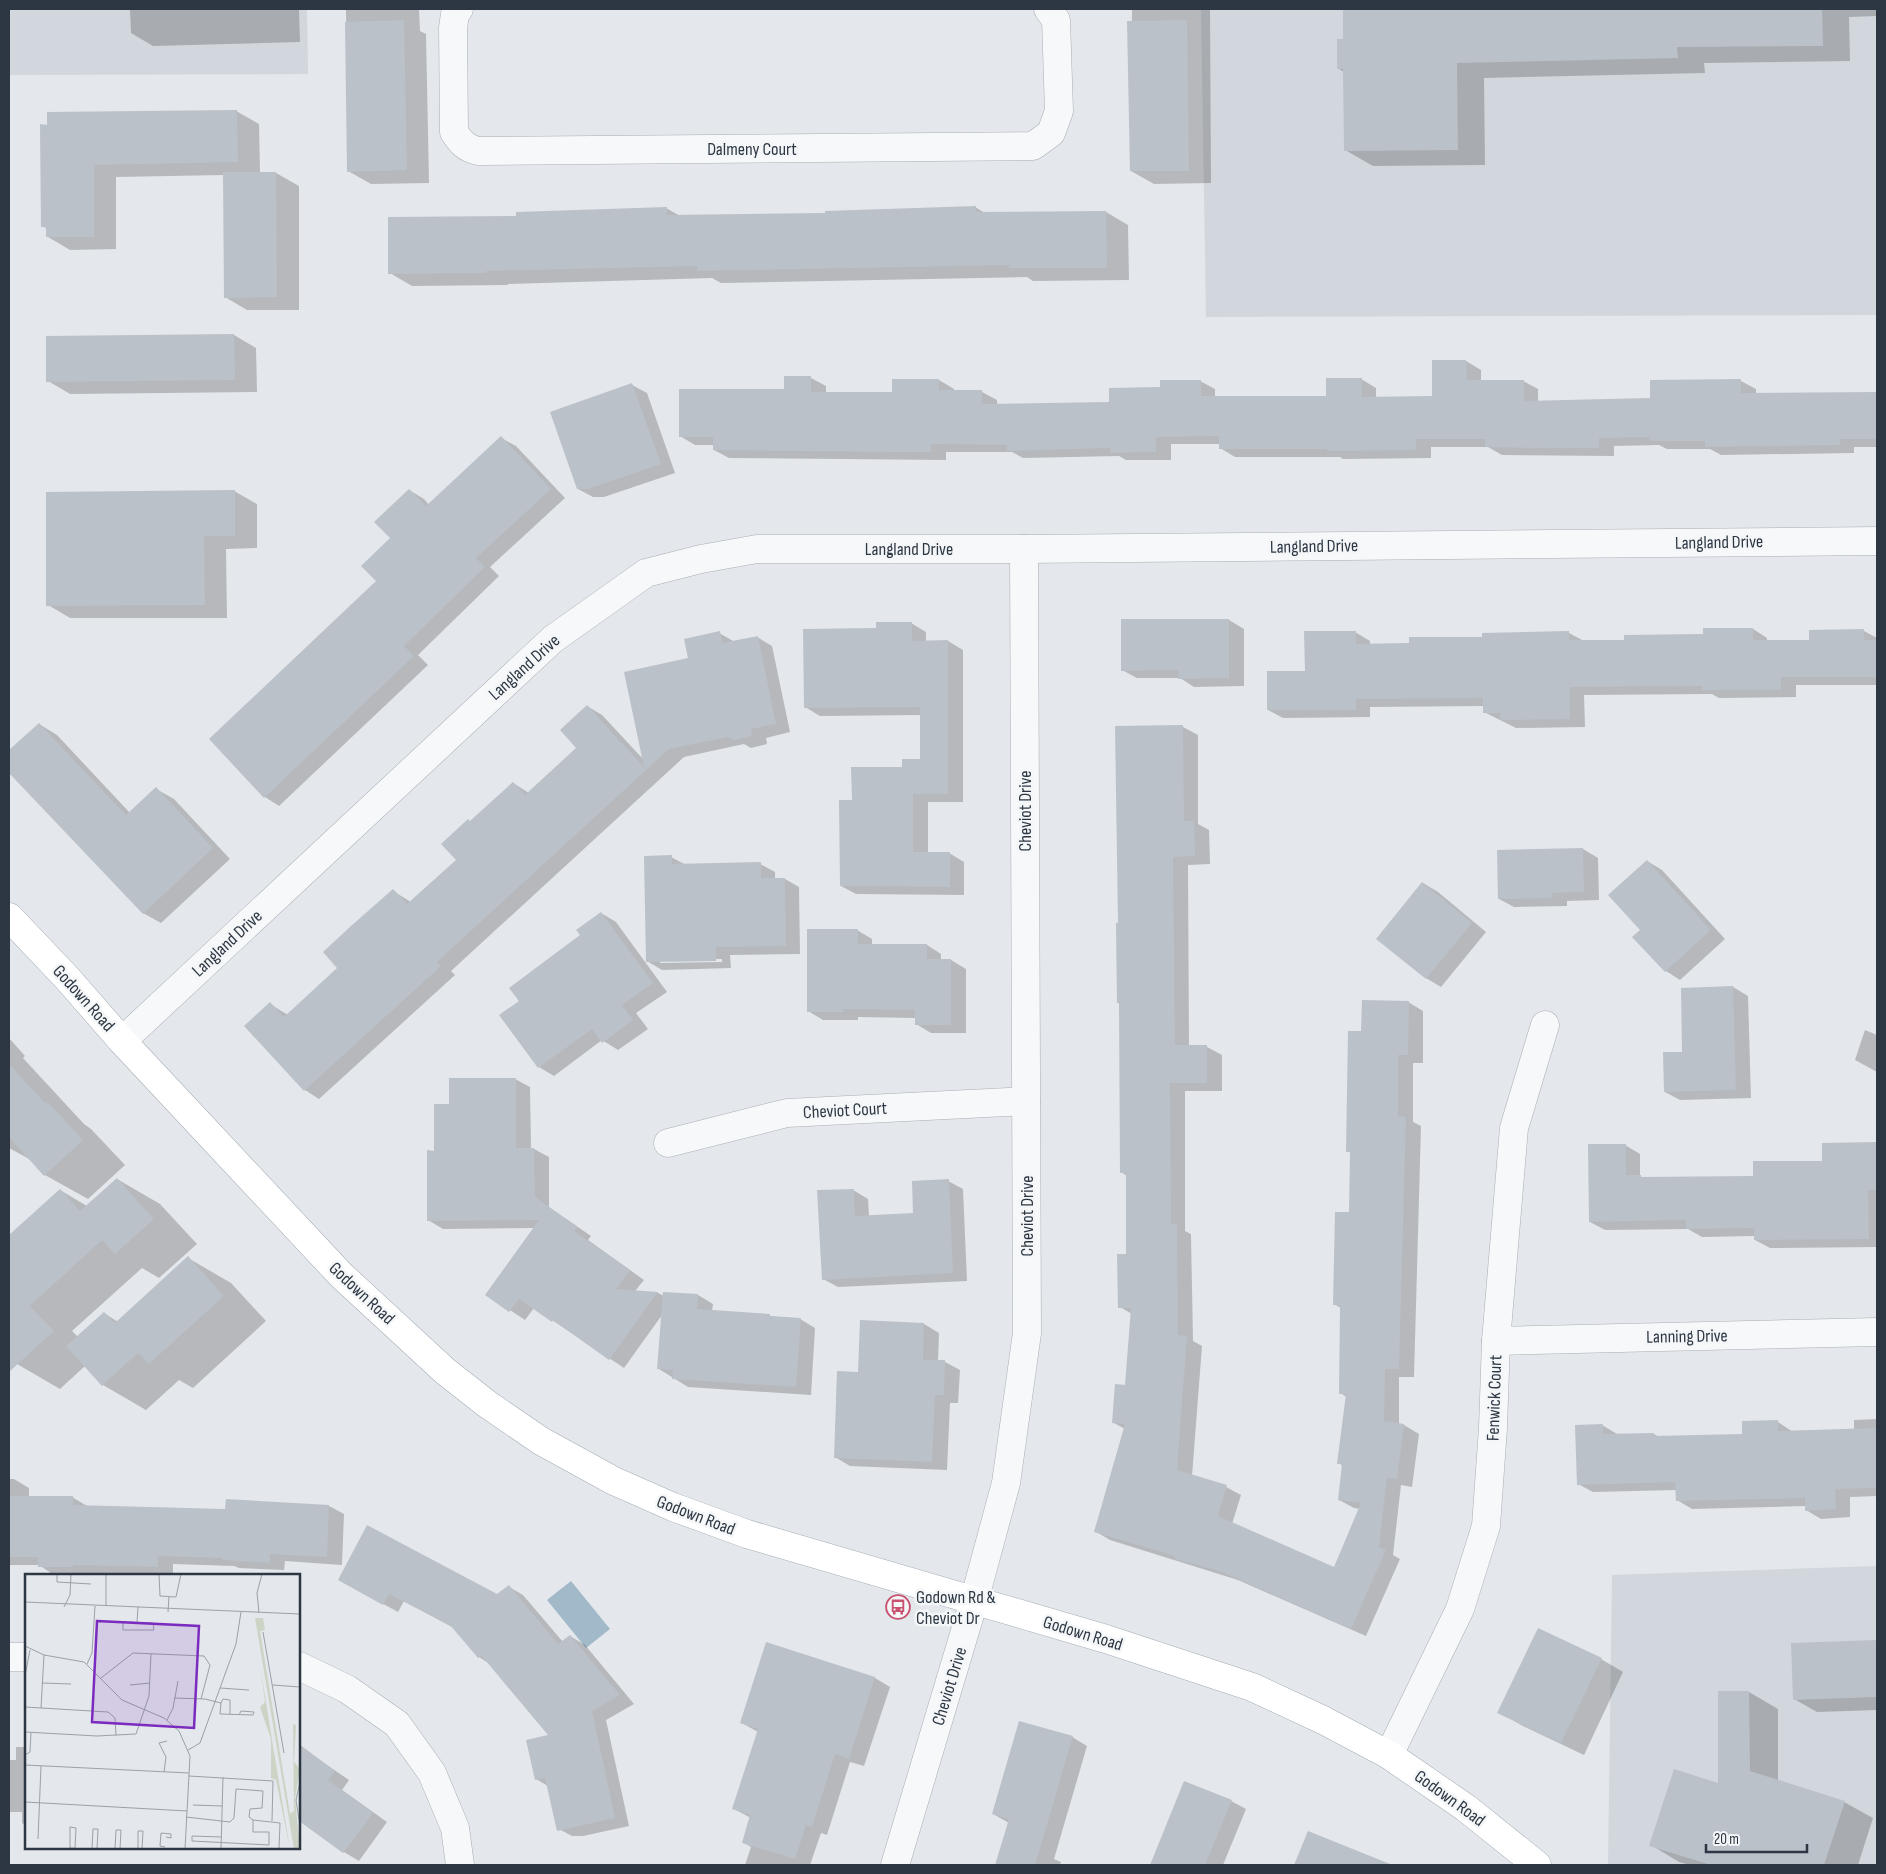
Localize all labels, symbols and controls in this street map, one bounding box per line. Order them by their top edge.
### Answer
street label: Dalmeny Court [707,139,797,160]
street label: Langland Drive [1675,531,1763,554]
street label: Langland Drive [1270,535,1358,558]
street label: Langland Drive [865,539,953,560]
street label: Langland Drive [485,630,564,705]
street label: Cheviot Drive [1015,770,1036,852]
street label: Langland Drive [188,906,267,981]
street label: Godown Road [48,961,119,1036]
street label: Cheviot Court [802,1098,888,1123]
street label: Cheviot Drive [1017,1175,1038,1257]
street label: Godown Road [324,1258,399,1329]
street label: Lanning Drive [1646,1325,1728,1348]
street label: Fenwick Court [1482,1354,1507,1442]
street label: Godown Road [654,1491,738,1540]
inset map [25,1574,300,1849]
place label: Godown Rd & Cheviot Dr [916,1587,996,1629]
bus stop icon: Godown Rd & Cheviot Dr [885,1594,911,1620]
street label: Godown Road [1041,1611,1125,1656]
street label: Cheviot Drive [928,1644,971,1728]
street label: Godown Road [1410,1766,1489,1831]
scale bar [1706,1822,1807,1854]
text: 20 m [1714,1830,1739,1849]

